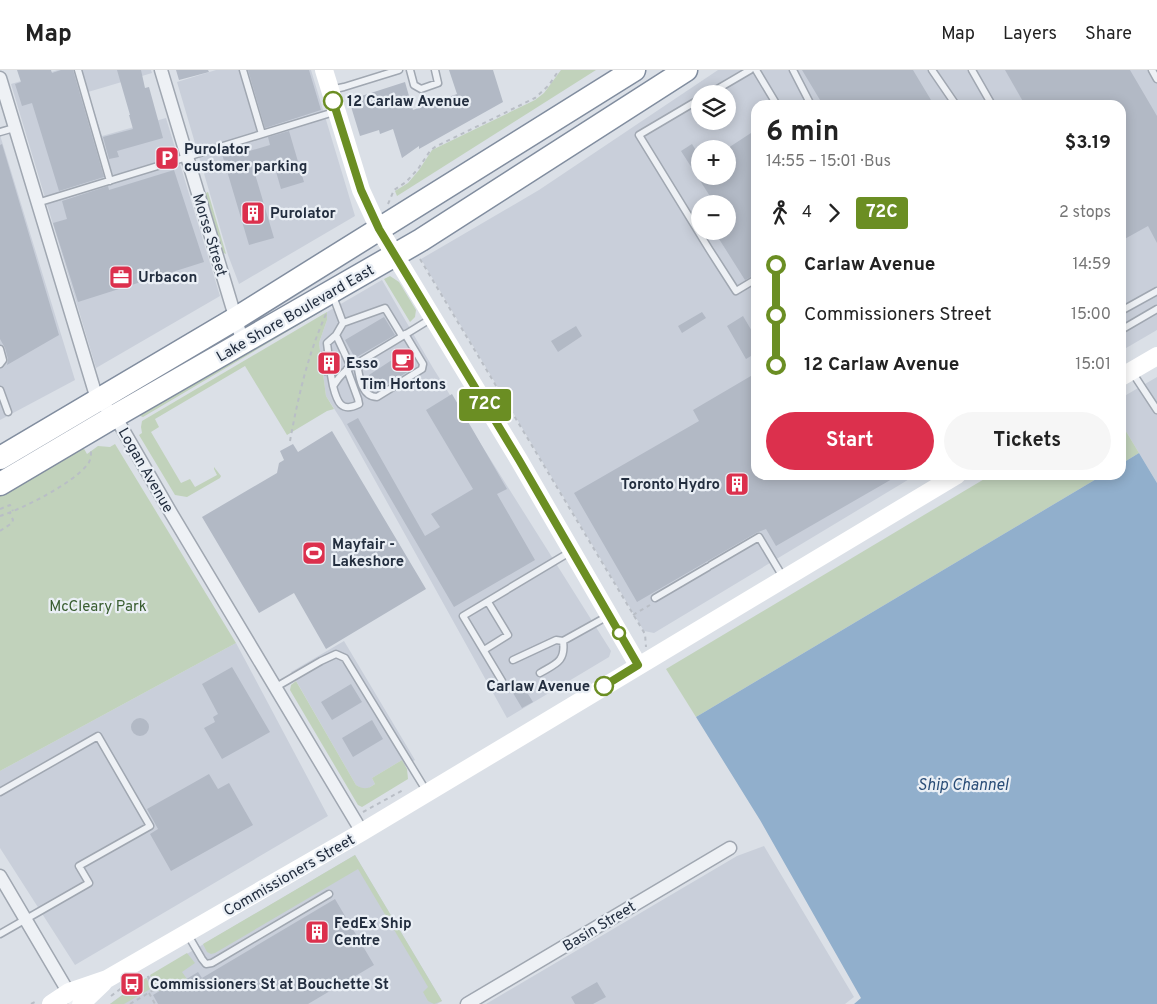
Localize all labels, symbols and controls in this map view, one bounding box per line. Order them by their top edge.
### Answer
text: Map [25,20,72,50]
text: Map [941,23,975,46]
text: Layers [1003,23,1057,46]
text: Share [1085,23,1132,46]
map controls [691,85,736,240]
button: layers [691,85,736,130]
marker: 12 Carlaw Avenue [323,91,343,111]
place label: 12 Carlaw Avenue [347,93,470,112]
text: 6 min [766,115,839,151]
text: $3.19 [1065,131,1111,155]
button: + [691,140,736,185]
place label: Purolator customer parking [184,141,307,177]
parking icon: Purolator customer parking [154,145,180,171]
text: 14:55 – 15:01 · Bus [766,152,891,172]
street label: Morse Street [187,192,230,279]
button: − [691,195,736,240]
icon: walk [766,199,794,227]
icon: forward [820,199,848,227]
building icon: Purolator [240,200,266,226]
text: 72C [866,201,898,224]
text: 4 [802,203,812,223]
text: 2 stops [1059,203,1111,223]
place label: Purolator [270,205,337,224]
text: Carlaw Avenue [804,253,935,277]
text: 14:59 [1072,255,1111,275]
street label: Lake Shore Boulevard East [213,261,378,367]
office icon: Urbacon [108,264,134,290]
place label: Urbacon [138,269,197,288]
text: Commissioners Street [804,303,992,327]
text: 15:00 [1071,305,1111,325]
cafe icon: Tim Hortons [390,347,416,373]
building icon: Esso [316,350,342,376]
text: 12 Carlaw Avenue [804,353,959,377]
place label: Esso [346,355,378,374]
text: 15:01 [1075,355,1111,375]
place label: Tim Hortons [360,376,446,395]
line badge: 72C [456,389,514,421]
text: 72C [469,393,501,416]
button: Start [766,412,934,470]
button: Tickets [944,412,1111,470]
street label: Logan Avenue [113,425,177,517]
building icon: Toronto Hydro [724,471,750,497]
place label: Toronto Hydro [621,476,720,495]
place label: Mayfair - Lakeshore [332,536,404,572]
sports icon: Mayfair - Lakeshore [301,540,327,566]
park label: McCleary Park [49,598,147,617]
unlabelled marker [612,626,626,640]
marker: Carlaw Avenue [594,676,614,696]
place label: Carlaw Avenue [486,678,590,697]
water label: Ship Channel [918,776,1009,796]
street label: Commissioners Street [221,831,359,922]
street label: Basin Street [560,898,640,957]
place label: FedEx Ship Centre [334,915,412,951]
building icon: FedEx Ship Centre [304,919,330,945]
bus stop icon: Commissioners St at Bouchette St [119,971,145,997]
place label: Commissioners St at Bouchette St [150,976,389,995]

